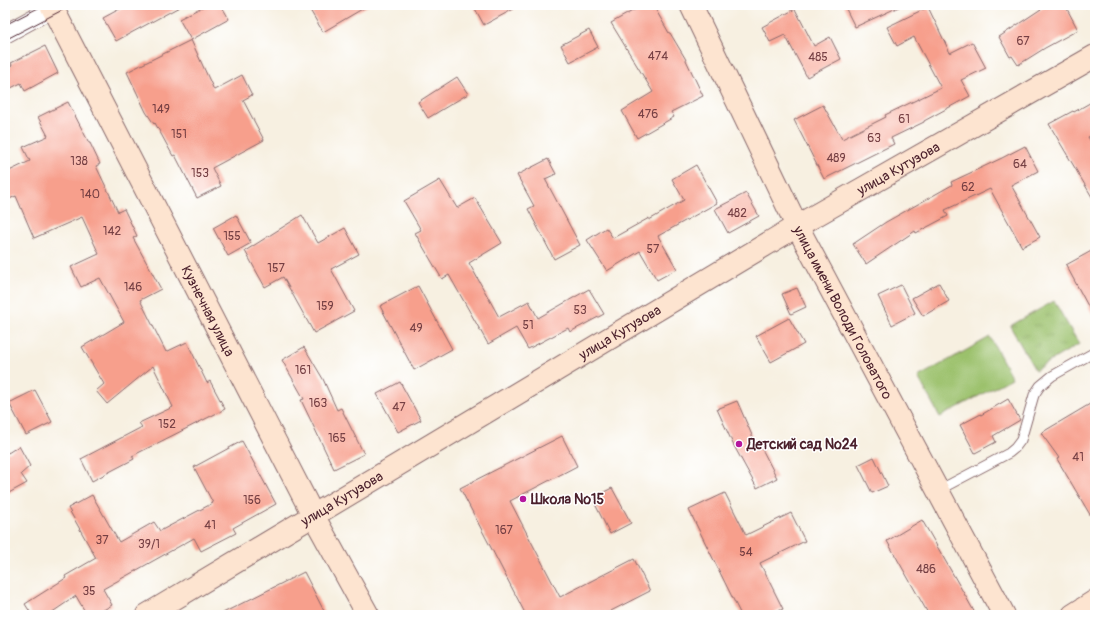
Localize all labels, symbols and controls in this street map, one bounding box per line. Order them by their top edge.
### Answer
house number: 67 [1016,34,1030,49]
house number: 474 [648,49,668,64]
house number: 485 [808,50,828,65]
house number: 149 [152,102,170,117]
house number: 476 [638,107,658,122]
house number: 61 [898,112,910,127]
house number: 151 [171,127,187,142]
house number: 63 [867,131,881,146]
street label: улица Кутузова [853,138,943,200]
house number: 489 [826,151,846,166]
house number: 138 [70,154,88,169]
house number: 64 [1013,157,1027,172]
house number: 153 [191,166,209,181]
house number: 62 [961,180,975,195]
house number: 140 [80,187,100,202]
house number: 482 [727,206,747,221]
street label: улица имени Володи Головатого [789,222,896,403]
house number: 142 [103,224,121,239]
house number: 155 [223,229,241,244]
house number: 57 [647,242,660,257]
house number: 157 [267,261,285,276]
street label: Кузнечная улица [177,263,238,359]
house number: 146 [124,280,142,295]
house number: 159 [316,299,334,314]
street label: улица Кутузова [575,301,664,364]
house number: 53 [573,303,587,318]
house number: 51 [522,318,534,333]
house number: 49 [409,321,423,336]
house number: 161 [295,363,311,378]
house number: 163 [309,396,327,411]
house number: 47 [392,400,406,415]
house number: 152 [158,417,176,432]
house number: 165 [328,431,346,446]
place label: Детский сад №24 [746,436,859,453]
marker: Детский сад №24 [734,439,744,449]
house number: 41 [1072,450,1084,465]
street label: улица Кутузова [297,468,386,530]
place label: Школа №15 [530,491,605,508]
house number: 156 [243,493,261,508]
marker: Школа №15 [518,494,528,504]
house number: 41 [204,518,216,533]
house number: 167 [495,523,514,538]
house number: 37 [95,533,109,548]
house number: 39/1 [138,537,160,552]
house number: 54 [739,545,753,560]
house number: 486 [916,562,936,577]
house number: 35 [82,584,96,599]

